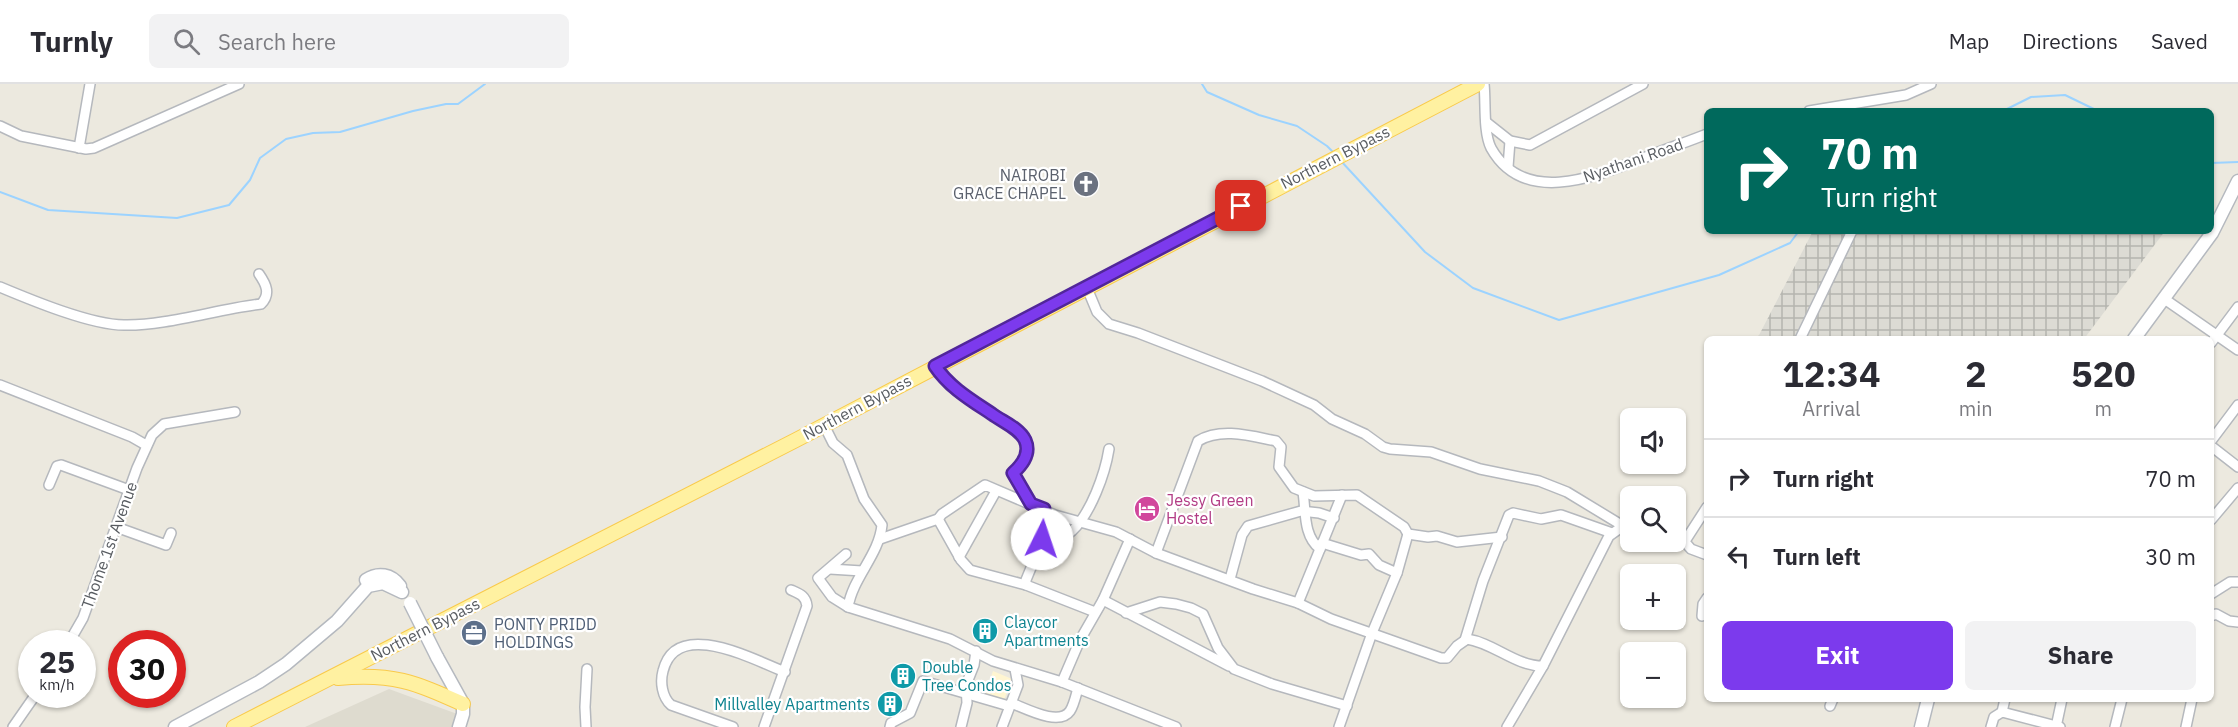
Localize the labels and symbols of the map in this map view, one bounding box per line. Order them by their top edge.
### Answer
street label: Northern Bypass [1277,121,1393,193]
street label: Nyathani Road [1580,134,1686,186]
place label: NAIROBI GRACE CHAPEL [953,165,1066,203]
church icon: NAIROBI GRACE CHAPEL [1071,169,1101,199]
pin [1215,180,1266,231]
street label: Northern Bypass [799,370,915,444]
street label: Thome 1st Avenue [77,479,141,611]
place label: Jessy Green Hostel [1166,490,1253,528]
hotel icon: Jessy Green Hostel [1132,494,1162,524]
position arrow [1010,507,1074,571]
street label: Northern Bypass [367,593,483,665]
place label: Claycor Apartments [1004,612,1089,650]
place label: PONTY PRIDD HOLDINGS [494,614,597,652]
building icon: Claycor Apartments [970,616,1000,646]
office icon: PONTY PRIDD HOLDINGS [459,618,489,648]
speed limit sign: 30 [108,630,186,708]
place label: Double Tree Condos [922,657,1012,695]
building icon: Double Tree Condos [888,661,918,691]
building icon: Millvalley Apartments [875,689,905,719]
place label: Millvalley Apartments [714,694,870,714]

